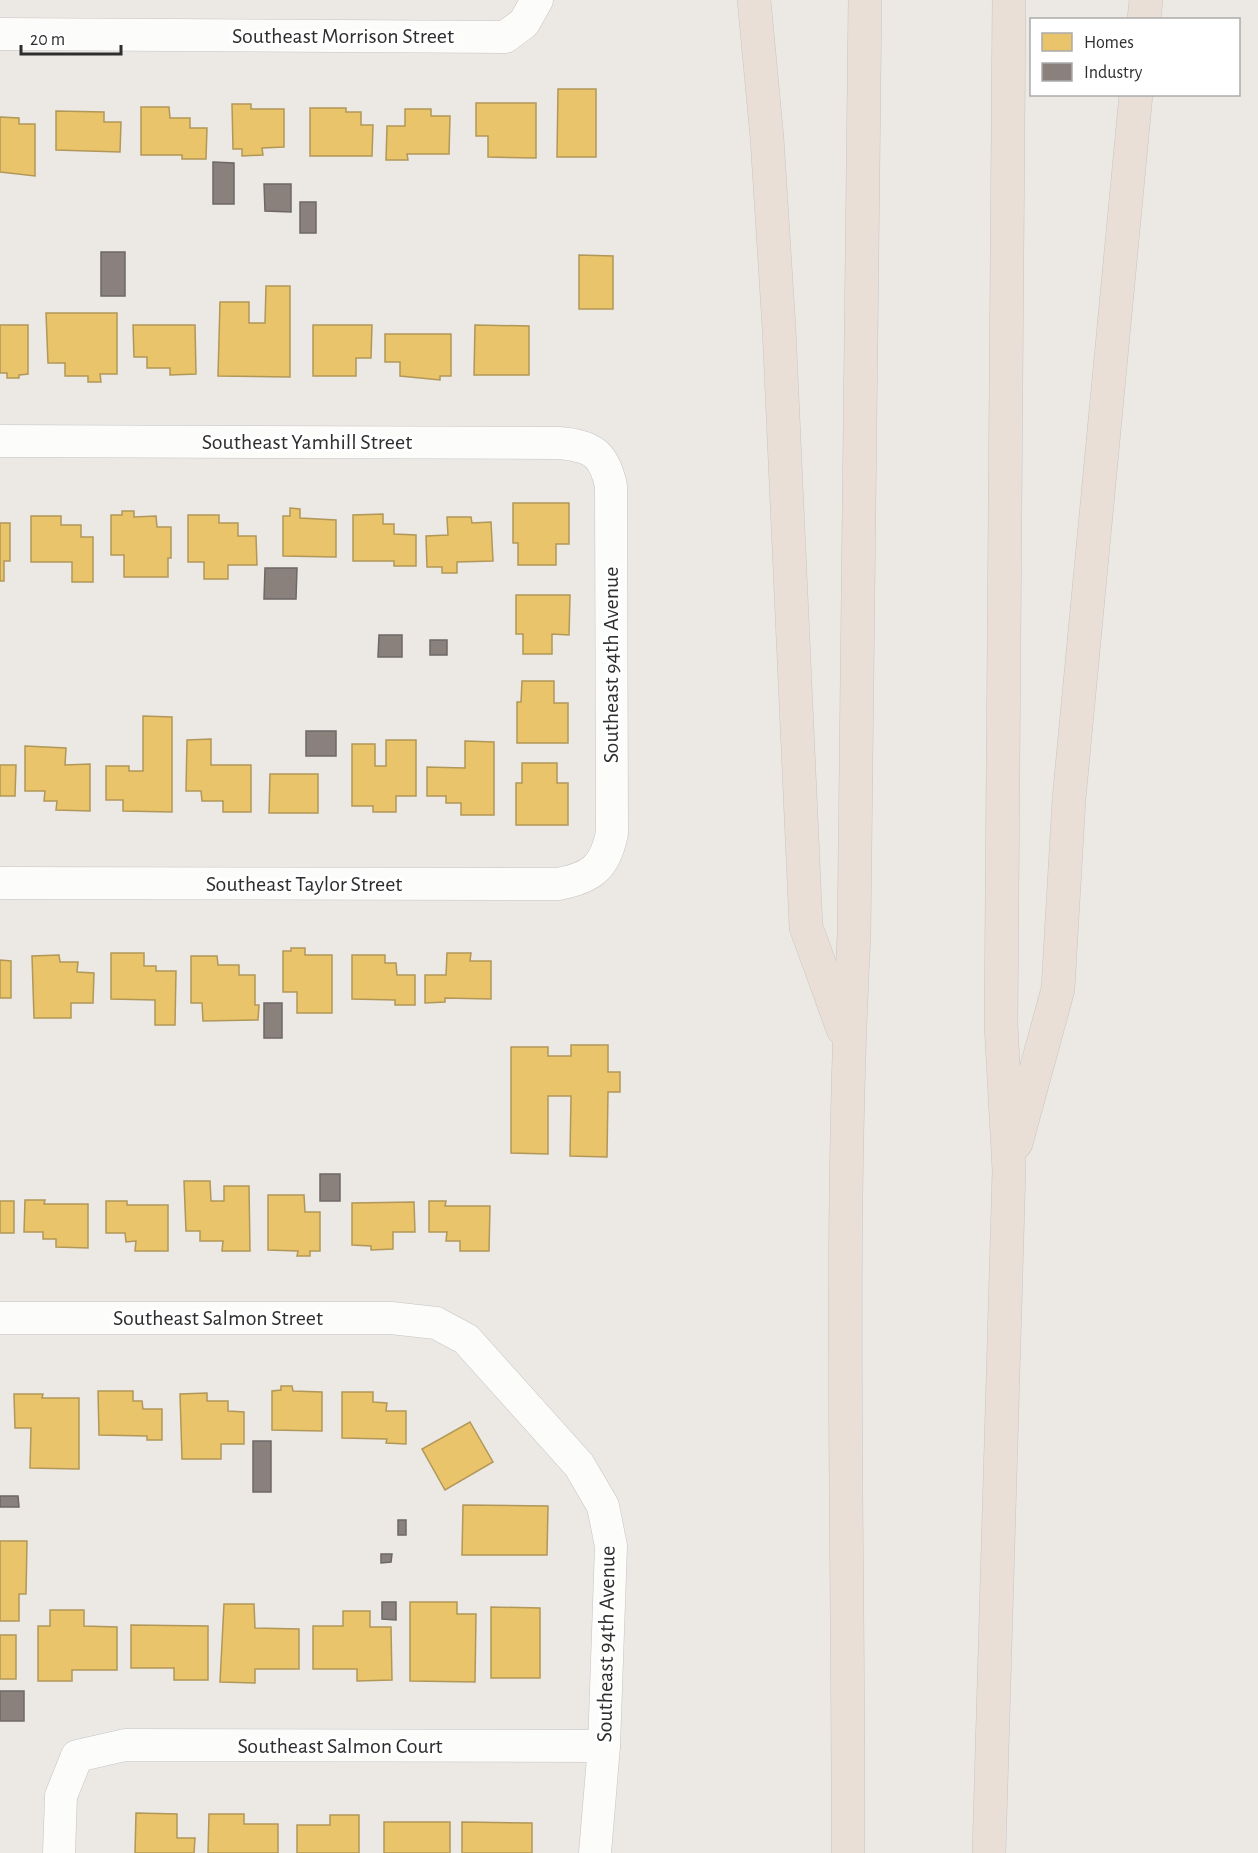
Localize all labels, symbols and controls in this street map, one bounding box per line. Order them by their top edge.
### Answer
scale bar [21,18,122,56]
legend [1030,18,1240,96]
street label: Southeast Morrison Street [232,25,454,47]
text: 20 m [30,31,65,49]
text: Homes [1084,34,1134,52]
text: Industry [1084,64,1143,82]
street label: Southeast Yamhill Street [202,431,412,453]
street label: Southeast 94th Avenue [600,567,622,763]
street label: Southeast Taylor Street [206,873,402,895]
street label: Southeast Salmon Street [113,1307,323,1329]
street label: Southeast 94th Avenue [593,1545,619,1743]
street label: Southeast Salmon Court [237,1735,443,1757]

